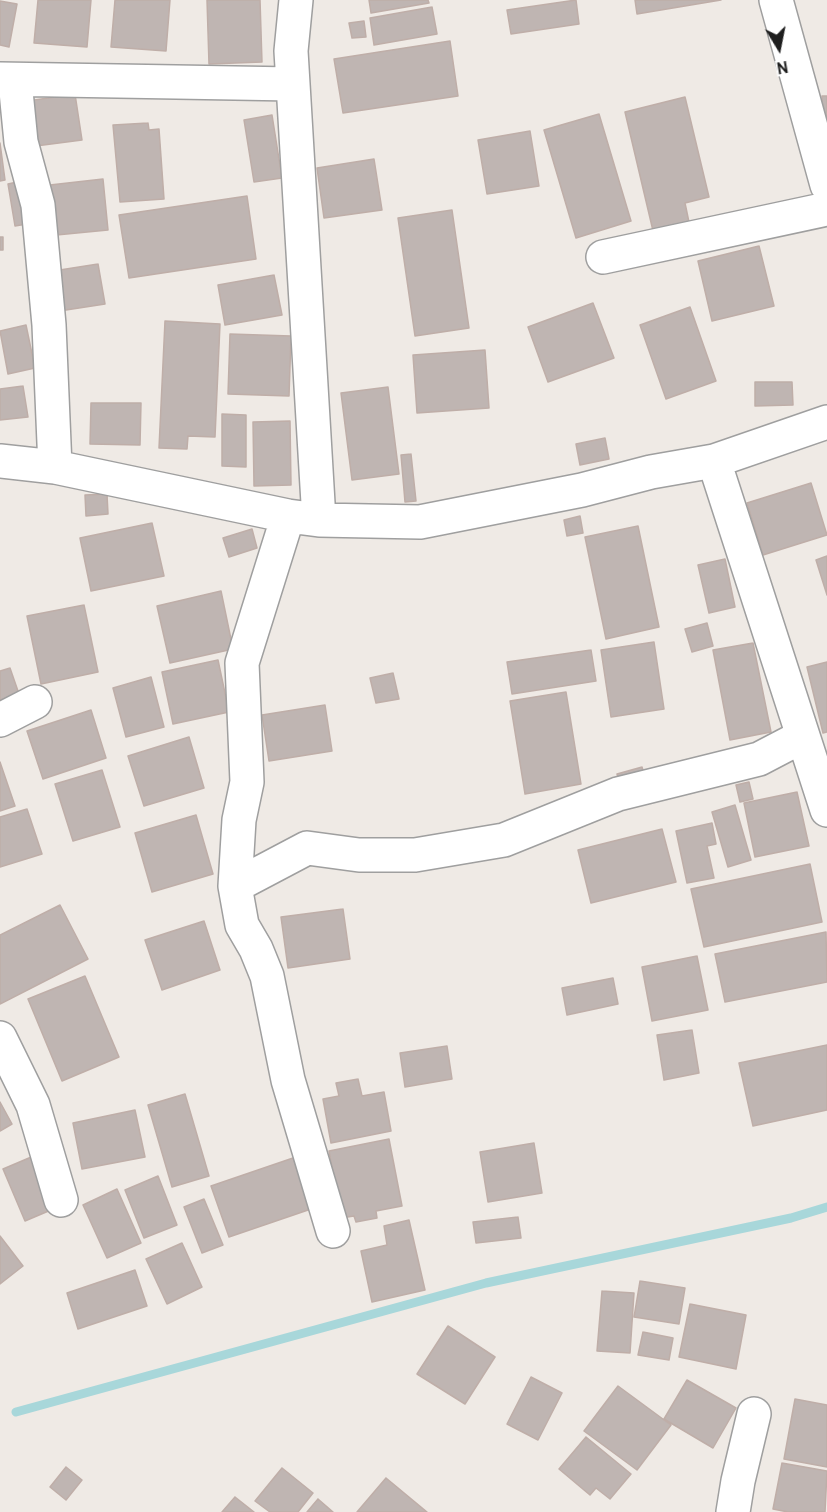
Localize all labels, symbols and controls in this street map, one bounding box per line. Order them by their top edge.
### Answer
north arrow [749,18,809,78]
text: N [775,55,790,77]

